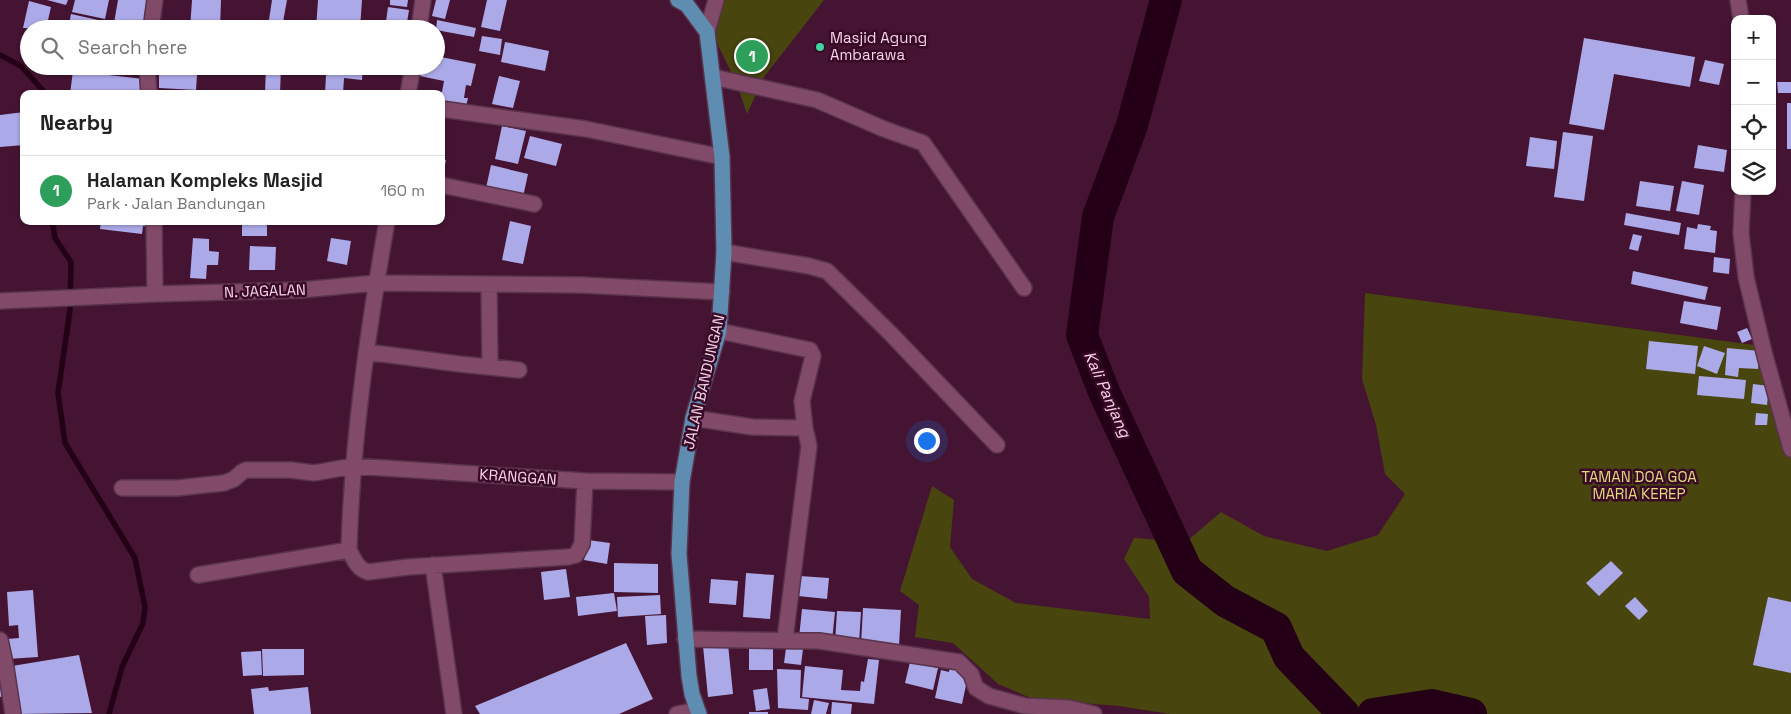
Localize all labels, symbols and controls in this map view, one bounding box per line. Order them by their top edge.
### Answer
map controls [1731,15,1776,195]
button: + [1731,15,1776,60]
search box [20,20,445,75]
place label: Masjid Agung Ambarawa [830,28,927,64]
icon: search [38,34,66,62]
text: Search here [78,35,188,60]
pin: 1 [736,37,768,75]
marker: Masjid Agung Ambarawa [814,41,826,53]
button: − [1731,60,1776,105]
button: locate [1731,105,1776,150]
text: Nearby [40,109,113,136]
button: layers [1731,150,1776,195]
text: Halaman Kompleks Masjid [87,168,323,193]
text: 1 [52,180,60,201]
text: 160 m [380,180,425,201]
text: Park · Jalan Bandungan [87,193,266,214]
street label: N. JAGALAN [224,280,306,301]
street label: JALAN BANDUNGAN [679,313,728,451]
water label: Kali Panjang [1079,348,1136,441]
your location [914,428,940,454]
street label: KRANGGAN [479,464,557,489]
park label: TAMAN DOA GOA MARIA KEREP [1581,467,1697,503]

